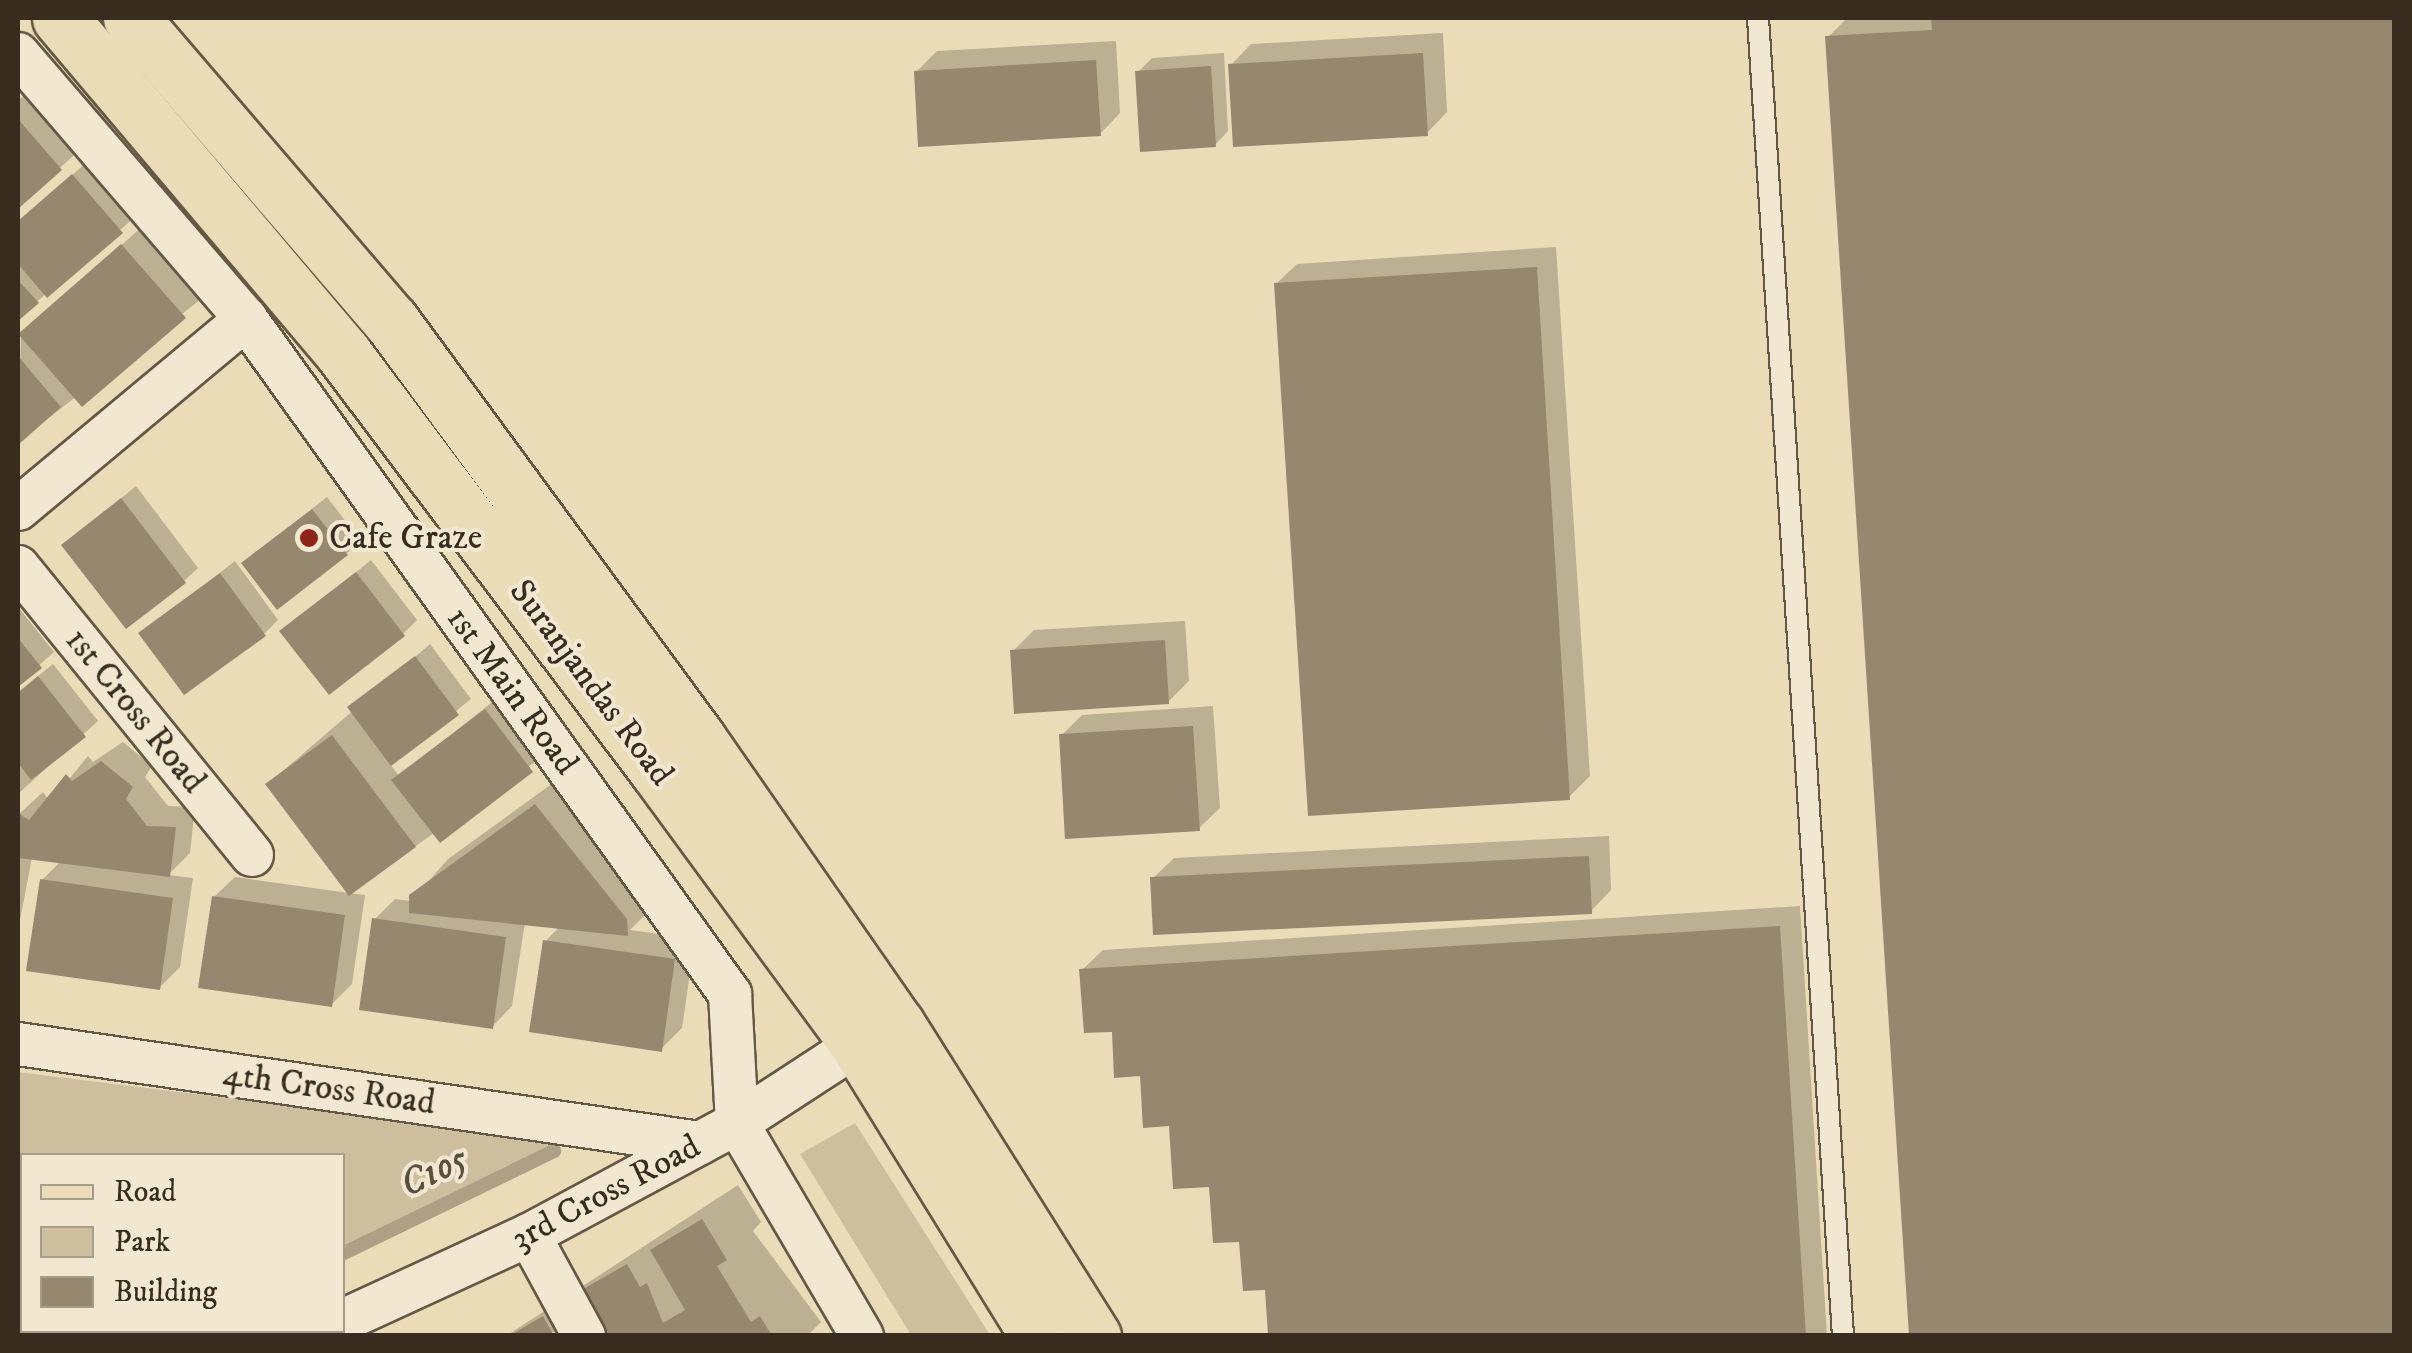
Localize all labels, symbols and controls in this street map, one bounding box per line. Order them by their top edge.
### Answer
place label: Cafe Graze [329,517,482,559]
marker: Cafe Graze [298,527,320,549]
street label: Suranjandas Road [500,572,682,794]
street label: 1st Main Road [437,599,587,783]
street label: 1st Cross Road [56,620,214,802]
street label: 4th Cross Road [220,1053,438,1125]
street label: 3rd Cross Road [505,1126,707,1260]
water label: C105 [393,1137,475,1209]
legend [20,1153,345,1333]
text: Road [114,1174,176,1211]
text: Park [114,1224,170,1261]
text: Building [114,1274,217,1311]

